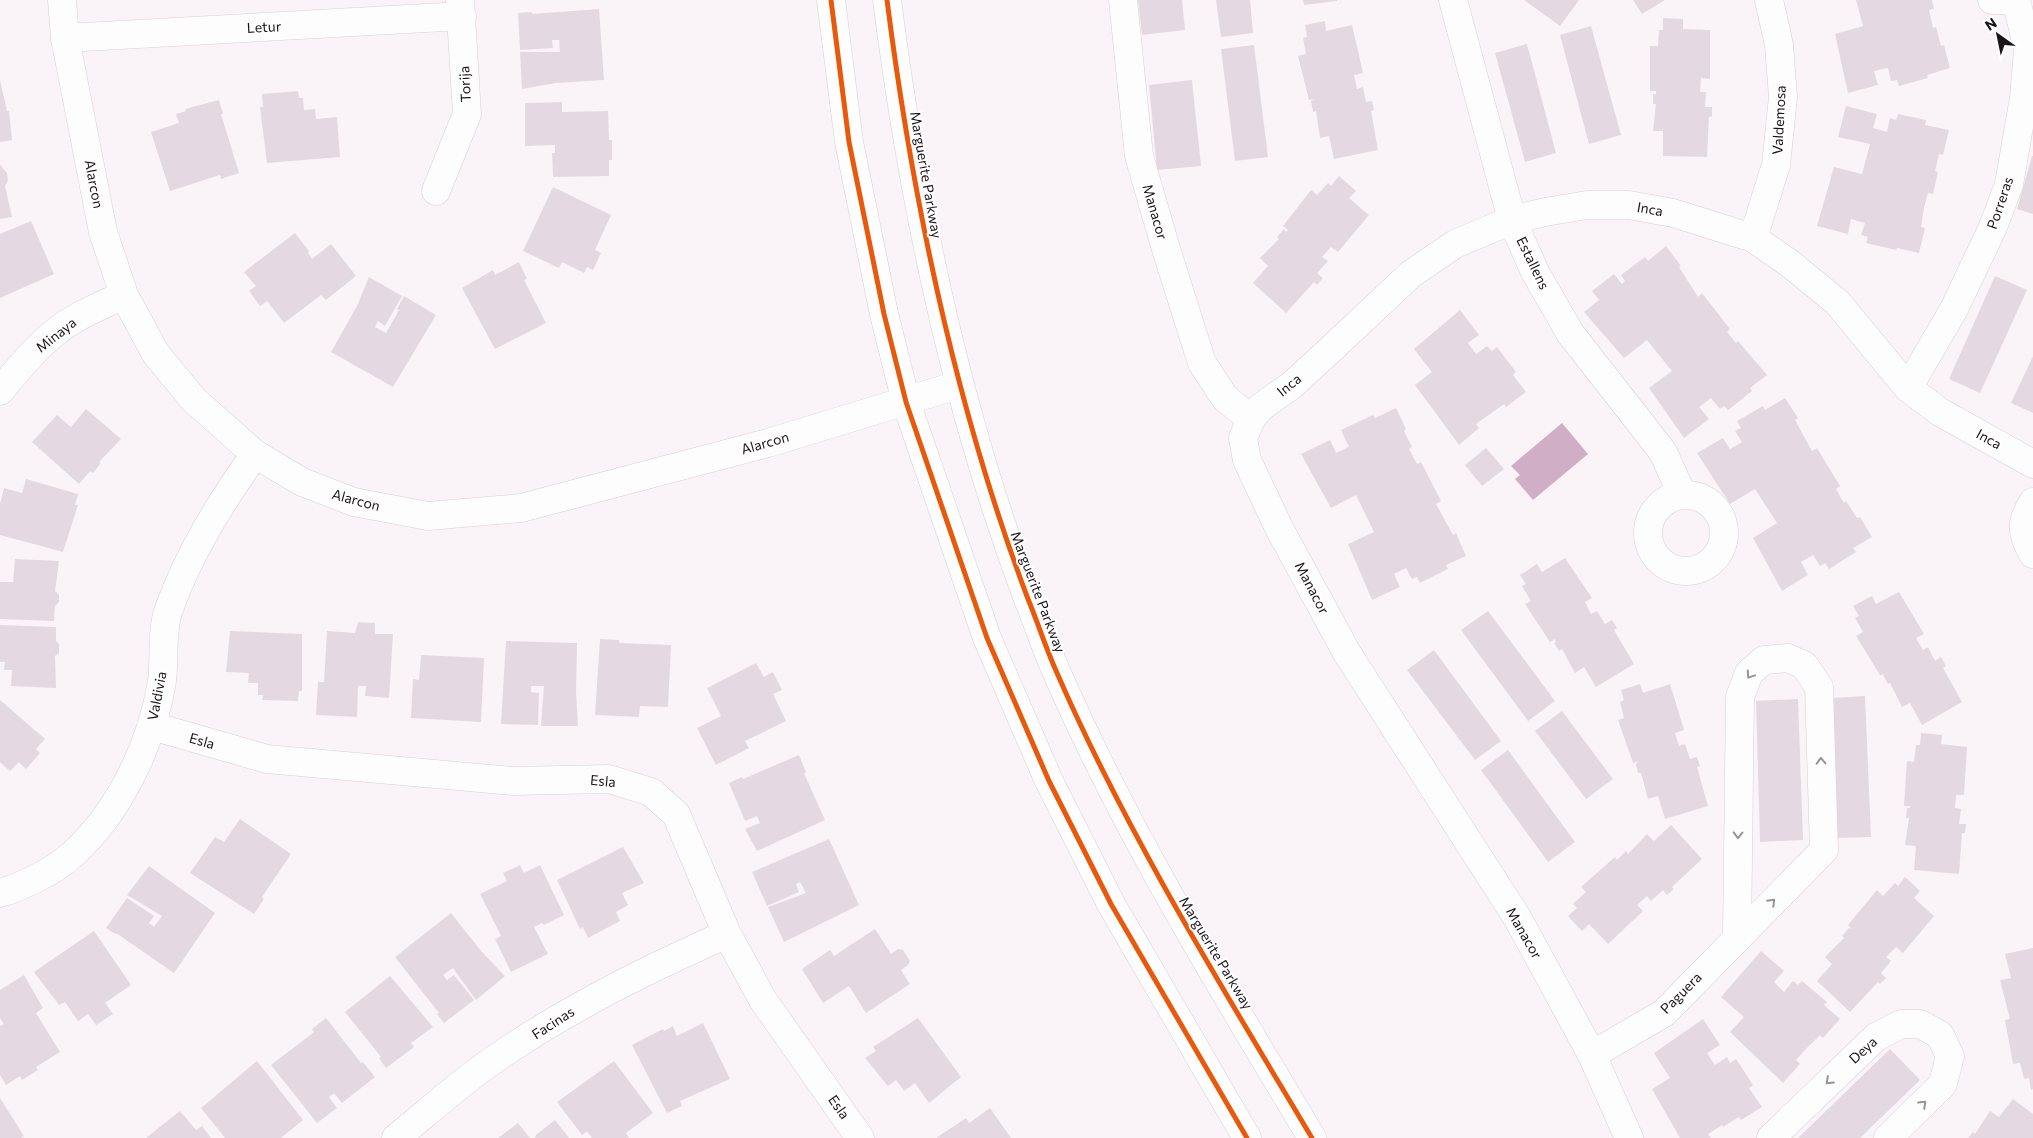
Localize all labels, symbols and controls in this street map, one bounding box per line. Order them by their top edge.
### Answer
north arrow [1973,10,2023,60]
text: N [1982,14,2000,34]
street label: Letur [246,17,282,36]
street label: Torija [455,65,474,103]
street label: Valdemosa [1768,85,1789,155]
street label: Marguerite Parkway [907,110,946,240]
street label: Alarcon [81,158,108,210]
street label: Porreras [1983,174,2016,231]
street label: Manacor [1139,182,1172,242]
street label: Inca [1636,198,1664,219]
street label: Estallens [1513,234,1553,292]
street label: Minaya [32,314,79,356]
street label: Inca [1273,370,1304,399]
street label: Inca [1974,425,2005,452]
street label: Alarcon [739,428,791,457]
street label: Alarcon [330,485,382,514]
street label: Marguerite Parkway [1007,529,1069,655]
street label: Manacor [1292,559,1333,617]
street label: Valdivia [143,670,170,722]
one-way arrow [1747,670,1757,679]
street label: Esla [188,729,217,752]
one-way arrow [1816,757,1827,765]
street label: Esla [590,771,617,790]
one-way arrow [1733,831,1743,839]
street label: Marguerite Parkway [1176,893,1257,1012]
one-way arrow [1766,898,1775,907]
street label: Manacor [1503,904,1546,962]
street label: Paguera [1656,968,1705,1017]
street label: Facinas [528,1003,577,1043]
street label: Deya [1845,1033,1880,1067]
one-way arrow [1826,1075,1835,1084]
street label: Esla [825,1091,854,1122]
one-way arrow [1917,1101,1926,1110]

